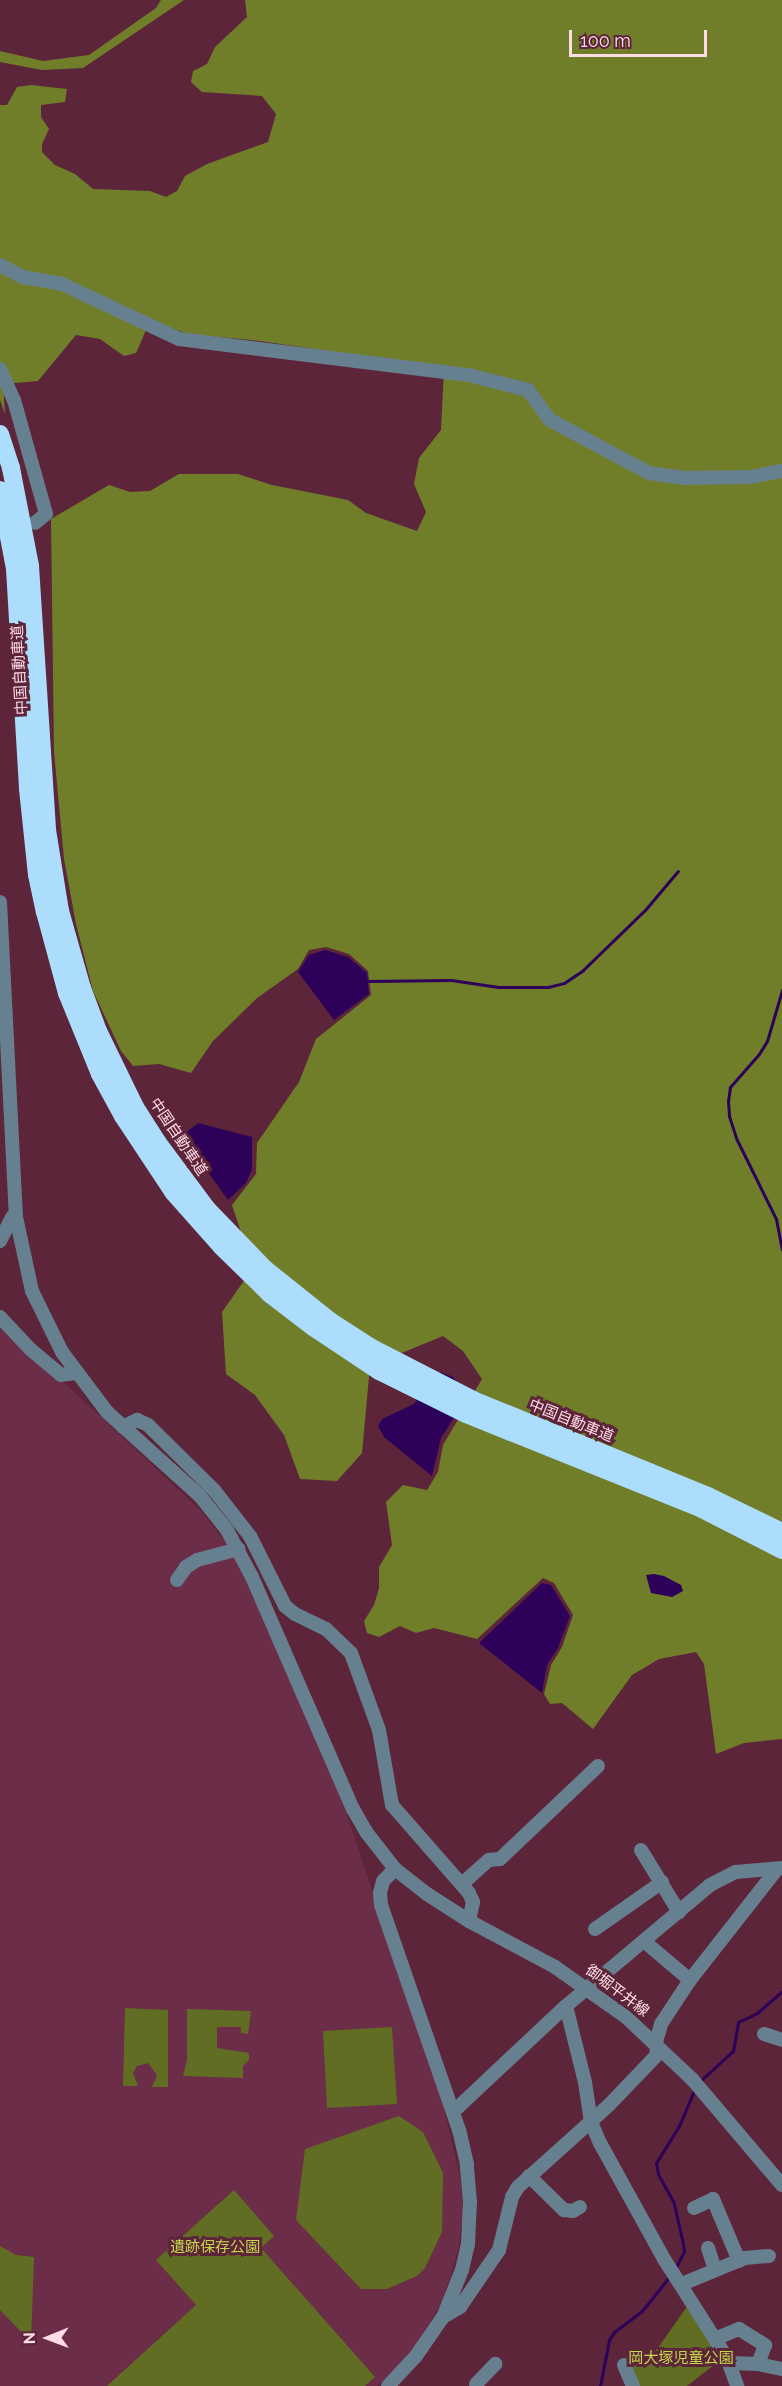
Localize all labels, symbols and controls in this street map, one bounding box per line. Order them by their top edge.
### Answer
scale bar [572,18,710,56]
text: 100 m [580,30,631,51]
street label: 中国自動車道 [9,625,31,715]
street label: 中国自動車道 [145,1095,211,1179]
street label: 中国自動車道 [526,1396,616,1446]
street label: 御堀平井線 [582,1961,652,2021]
park label: 遺跡保存公園 [170,2239,260,2257]
north arrow [18,2308,78,2368]
text: N [20,2332,39,2345]
park label: 岡大塚児童公園 [629,2350,733,2368]

